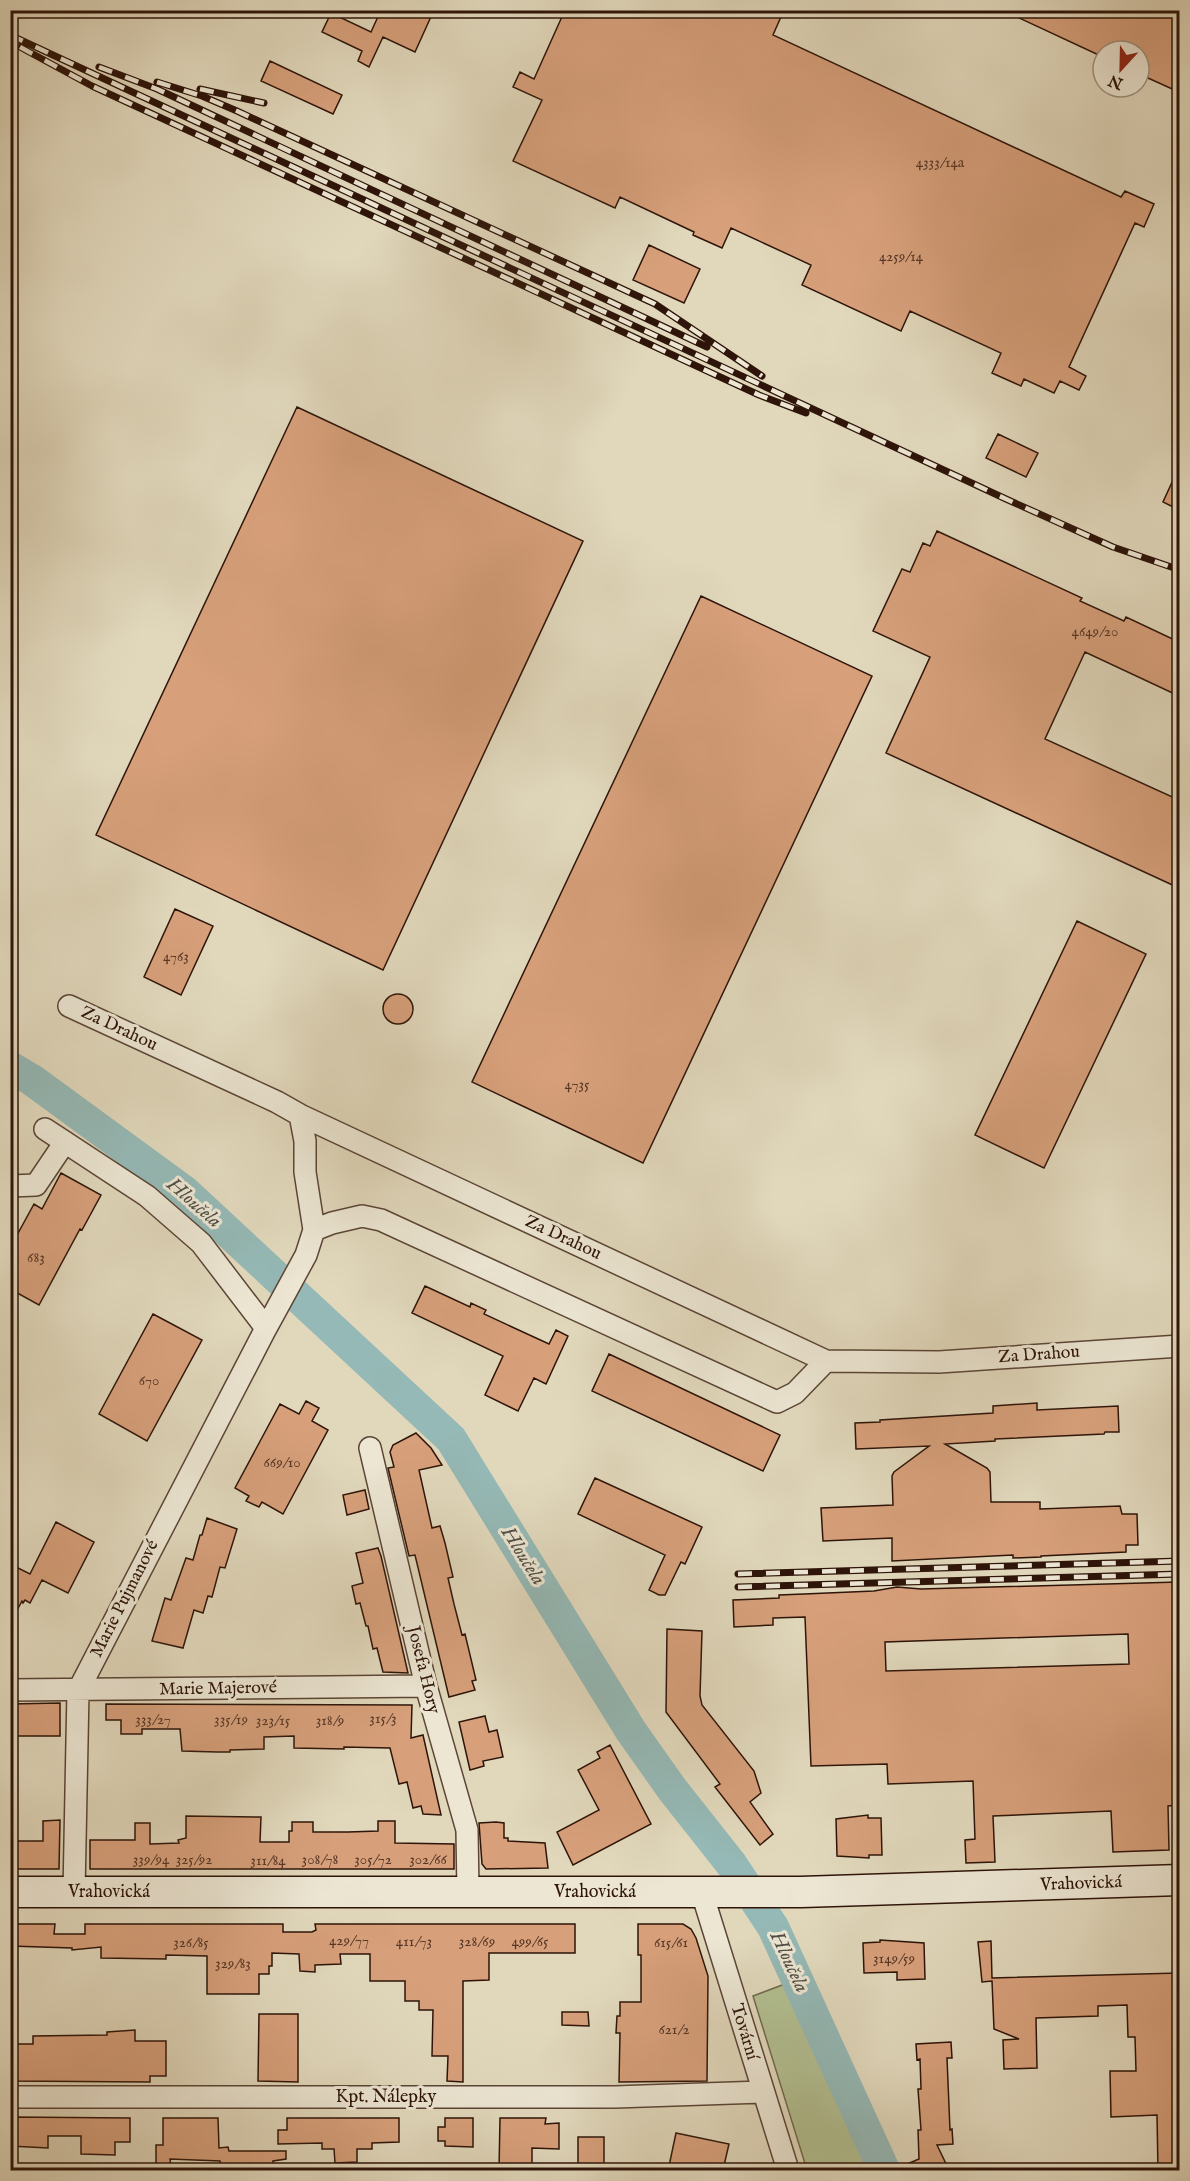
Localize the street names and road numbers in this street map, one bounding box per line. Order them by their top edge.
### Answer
street label: Za Drahou [77,1001,161,1057]
street label: Za Drahou [521,1210,605,1266]
street label: Za Drahou [997,1341,1081,1369]
street label: Marie Pujmanové [85,1536,165,1662]
street label: Josefa Hory [401,1622,445,1716]
street label: Marie Majerové [159,1676,277,1702]
street label: Vrahovická [1039,1871,1123,1897]
street label: Vrahovická [67,1881,150,1904]
street label: Vrahovická [553,1881,636,1904]
street label: Tovární [725,2001,764,2064]
street label: Kpt. Nálepky [336,2086,437,2109]

